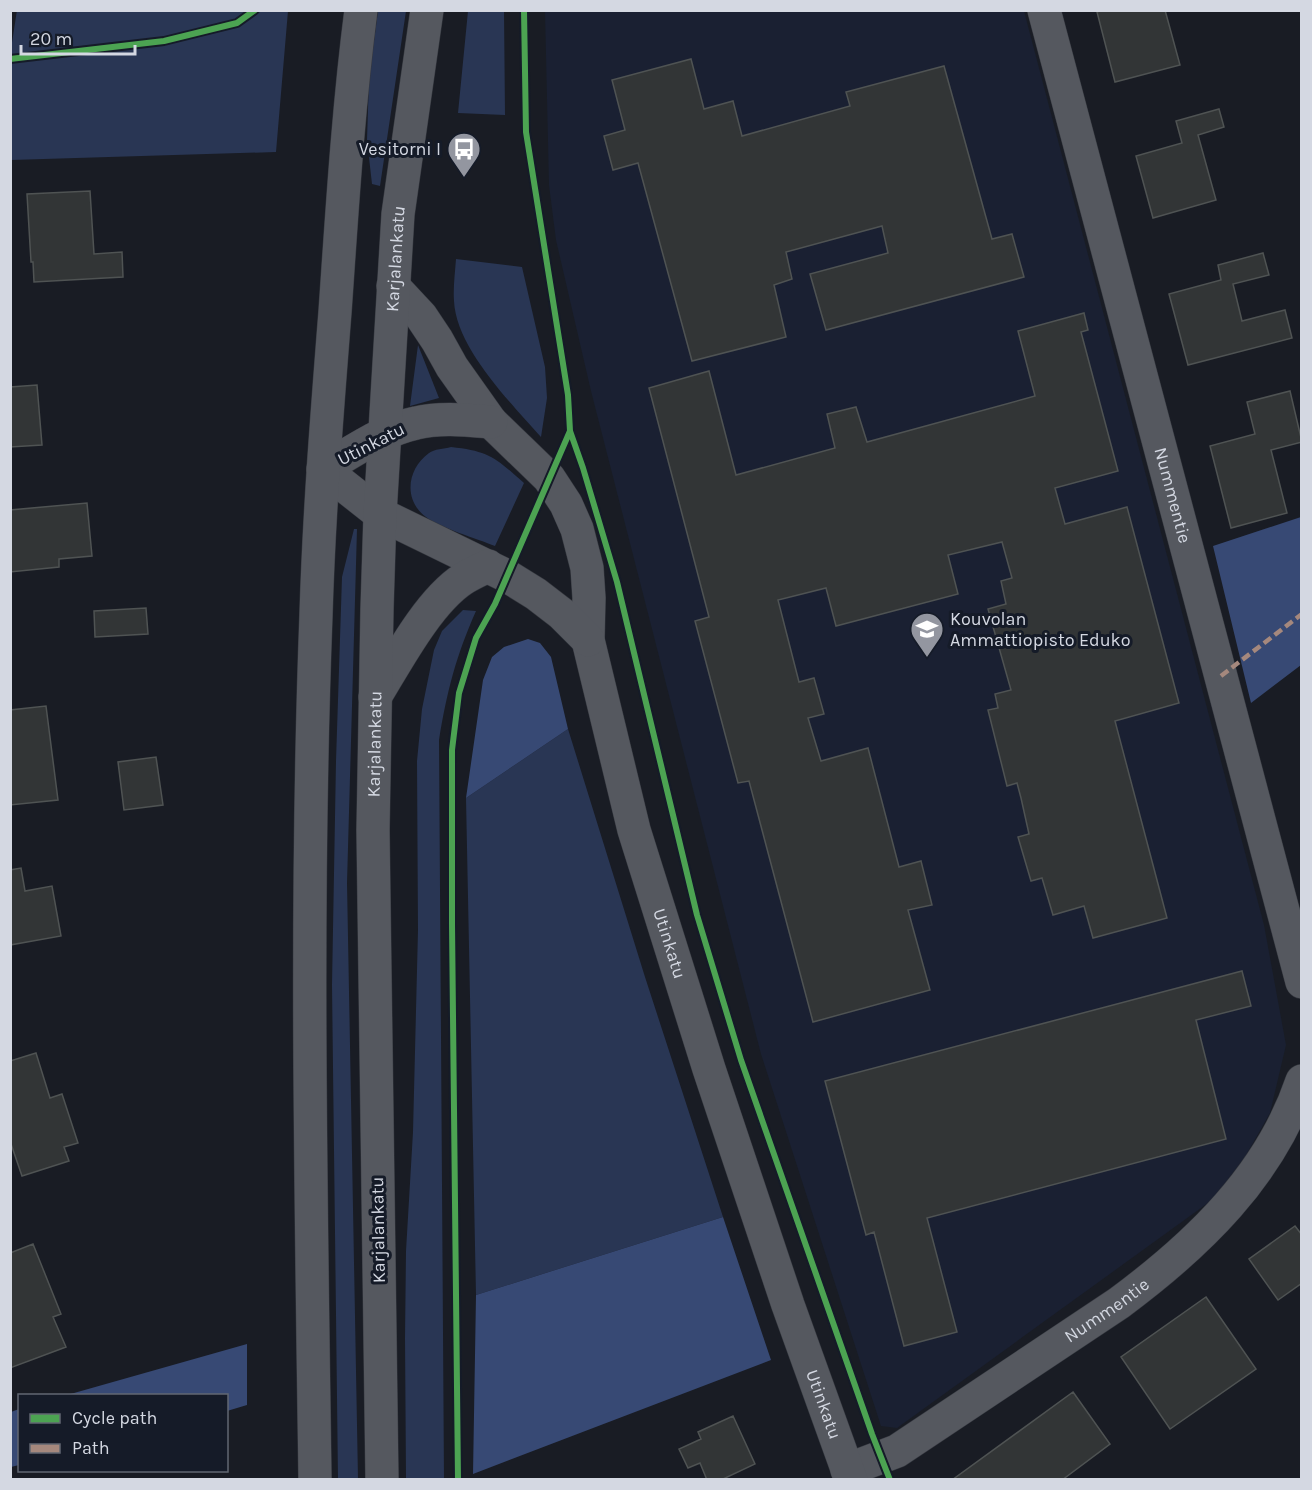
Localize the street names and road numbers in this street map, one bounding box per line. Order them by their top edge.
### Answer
street label: Karjalankatu [381,204,410,312]
street label: Utinkatu [334,418,408,470]
street label: Nummentie [1150,445,1196,546]
street label: Karjalankatu [363,691,387,798]
street label: Utinkatu [648,906,691,981]
street label: Karjalankatu [366,1177,390,1283]
street label: Nummentie [1060,1273,1153,1347]
street label: Utinkatu [801,1367,846,1442]

